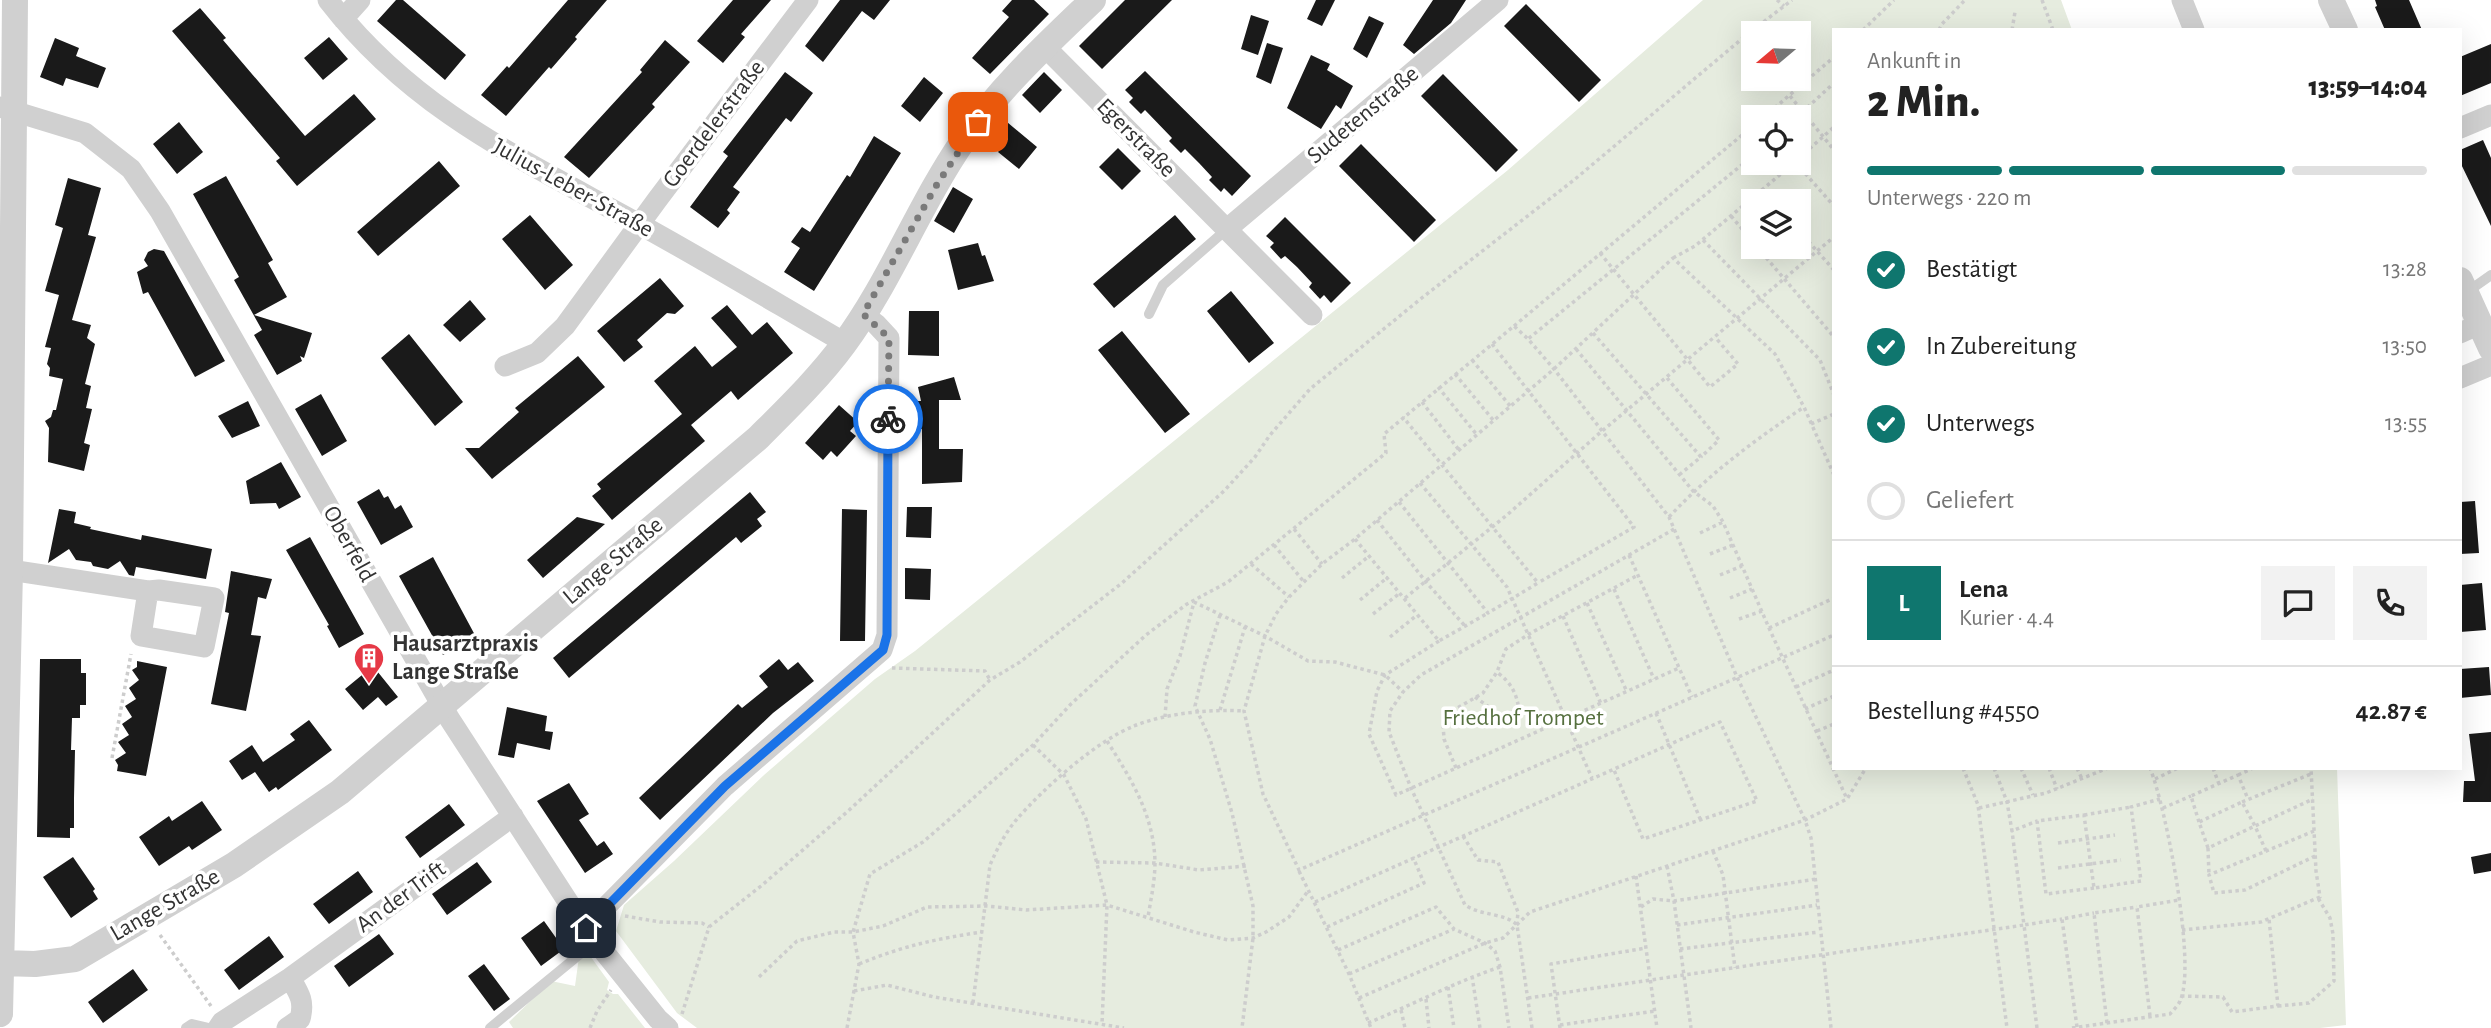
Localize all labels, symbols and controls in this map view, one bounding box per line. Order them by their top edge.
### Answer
north arrow [1741,21,1811,91]
map controls [1741,21,1811,259]
text: Ankunft in [1867,50,1961,73]
street label: Goerdelerstraße [659,56,769,192]
street label: Sudetenstraße [1303,62,1423,168]
text: 13:59–14:04 [2308,74,2427,100]
text: 2 Min. [1867,79,1980,125]
pin [948,92,1008,152]
street label: Egerstraße [1092,94,1180,182]
icon: bag [959,103,997,141]
button: locate [1741,105,1811,175]
street label: Julius-Leber-Straße [489,134,657,242]
text: Unterwegs · 220 m [1867,187,2032,210]
button: layers [1741,189,1811,259]
icon: check [1867,251,1905,289]
text: Bestätigt [1926,256,2017,282]
text: 13:28 [2383,258,2427,281]
icon: check [1867,328,1905,366]
text: In Zubereitung [1926,333,2076,359]
text: 13:50 [2383,335,2427,358]
courier [853,384,923,454]
icon: bike [869,400,907,438]
icon: check [1867,405,1905,443]
text: Unterwegs [1926,410,2035,436]
text: 13:55 [2385,412,2427,435]
text: Geliefert [1926,487,2014,513]
street label: Oberfeld [318,502,380,586]
street label: Lange Straße [559,513,667,609]
button: chat [2261,566,2335,640]
button: phone [2353,566,2427,640]
text: Lena [1959,576,2009,602]
text: L [1898,590,1910,616]
text: Kurier · 4.4 [1959,607,2054,630]
place label: Hausarztpraxis Lange Straße [392,632,538,684]
building icon: Hausarztpraxis Lange Straße [352,641,386,685]
text: Bestellung #4550 [1867,698,2040,724]
text: 42.87 € [2356,698,2427,724]
park label: Friedhof Trompet [1442,706,1604,730]
street label: An der Trift [352,857,450,937]
street label: Lange Straße [106,864,224,946]
pin [556,898,616,958]
icon: home [567,909,605,947]

